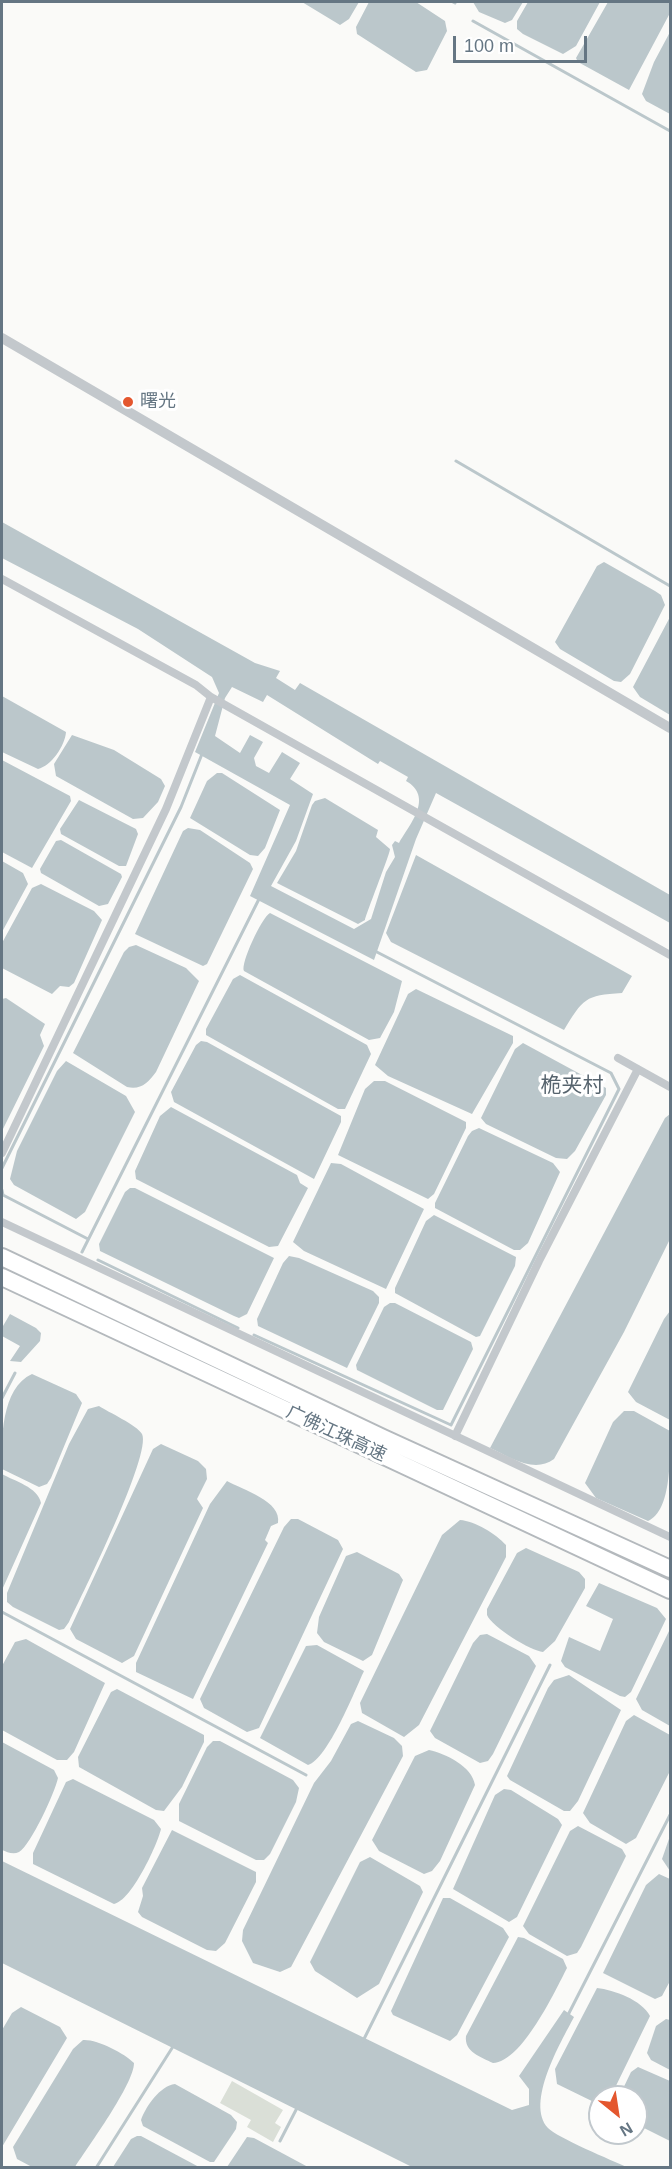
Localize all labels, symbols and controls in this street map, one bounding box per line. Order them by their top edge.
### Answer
scale bar [456,24,590,62]
text: 100 m [464,36,514,56]
place label: 曙光 [140,391,176,413]
marker: 曙光 [121,395,135,409]
district label: 桅夹村 [541,1073,603,1099]
street label: 广佛江珠高速 [282,1401,390,1467]
north arrow [588,2085,648,2145]
text: N [617,2119,636,2140]

